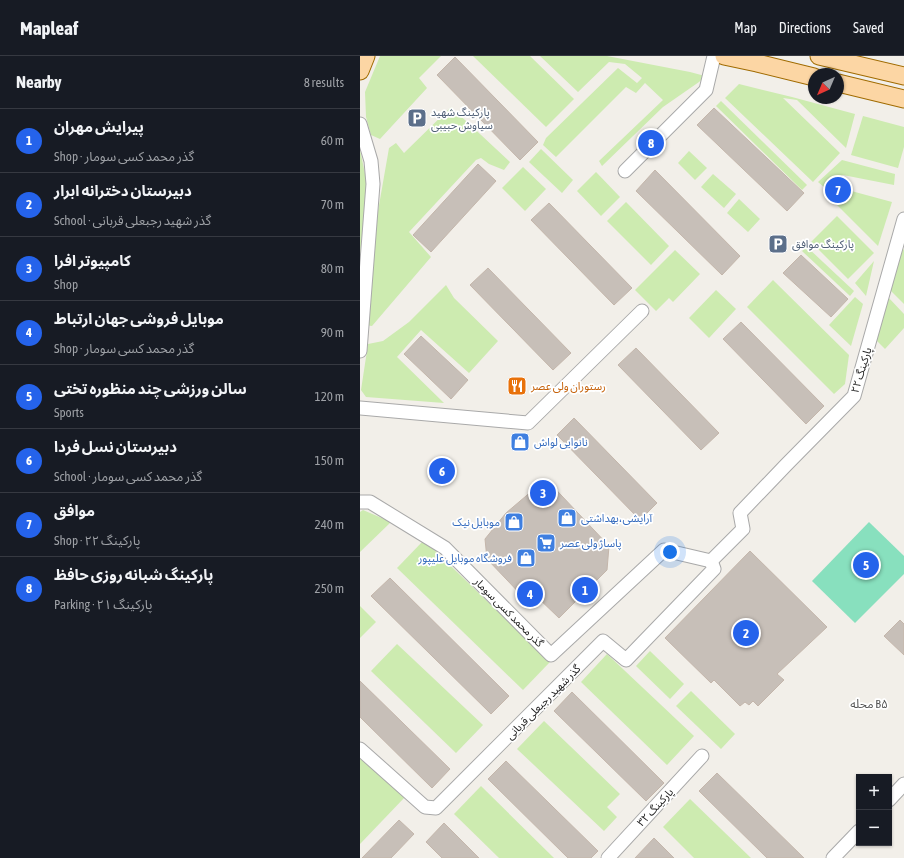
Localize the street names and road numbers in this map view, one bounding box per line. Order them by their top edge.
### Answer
street label: پارکینگ ۲۲ [848,346,876,395]
street label: گذر محمد کسی سومار [471,574,546,650]
street label: گذر شهید رجبعلی قربانی [503,662,584,742]
street label: پارکینگ ۳۲ [634,786,677,830]

